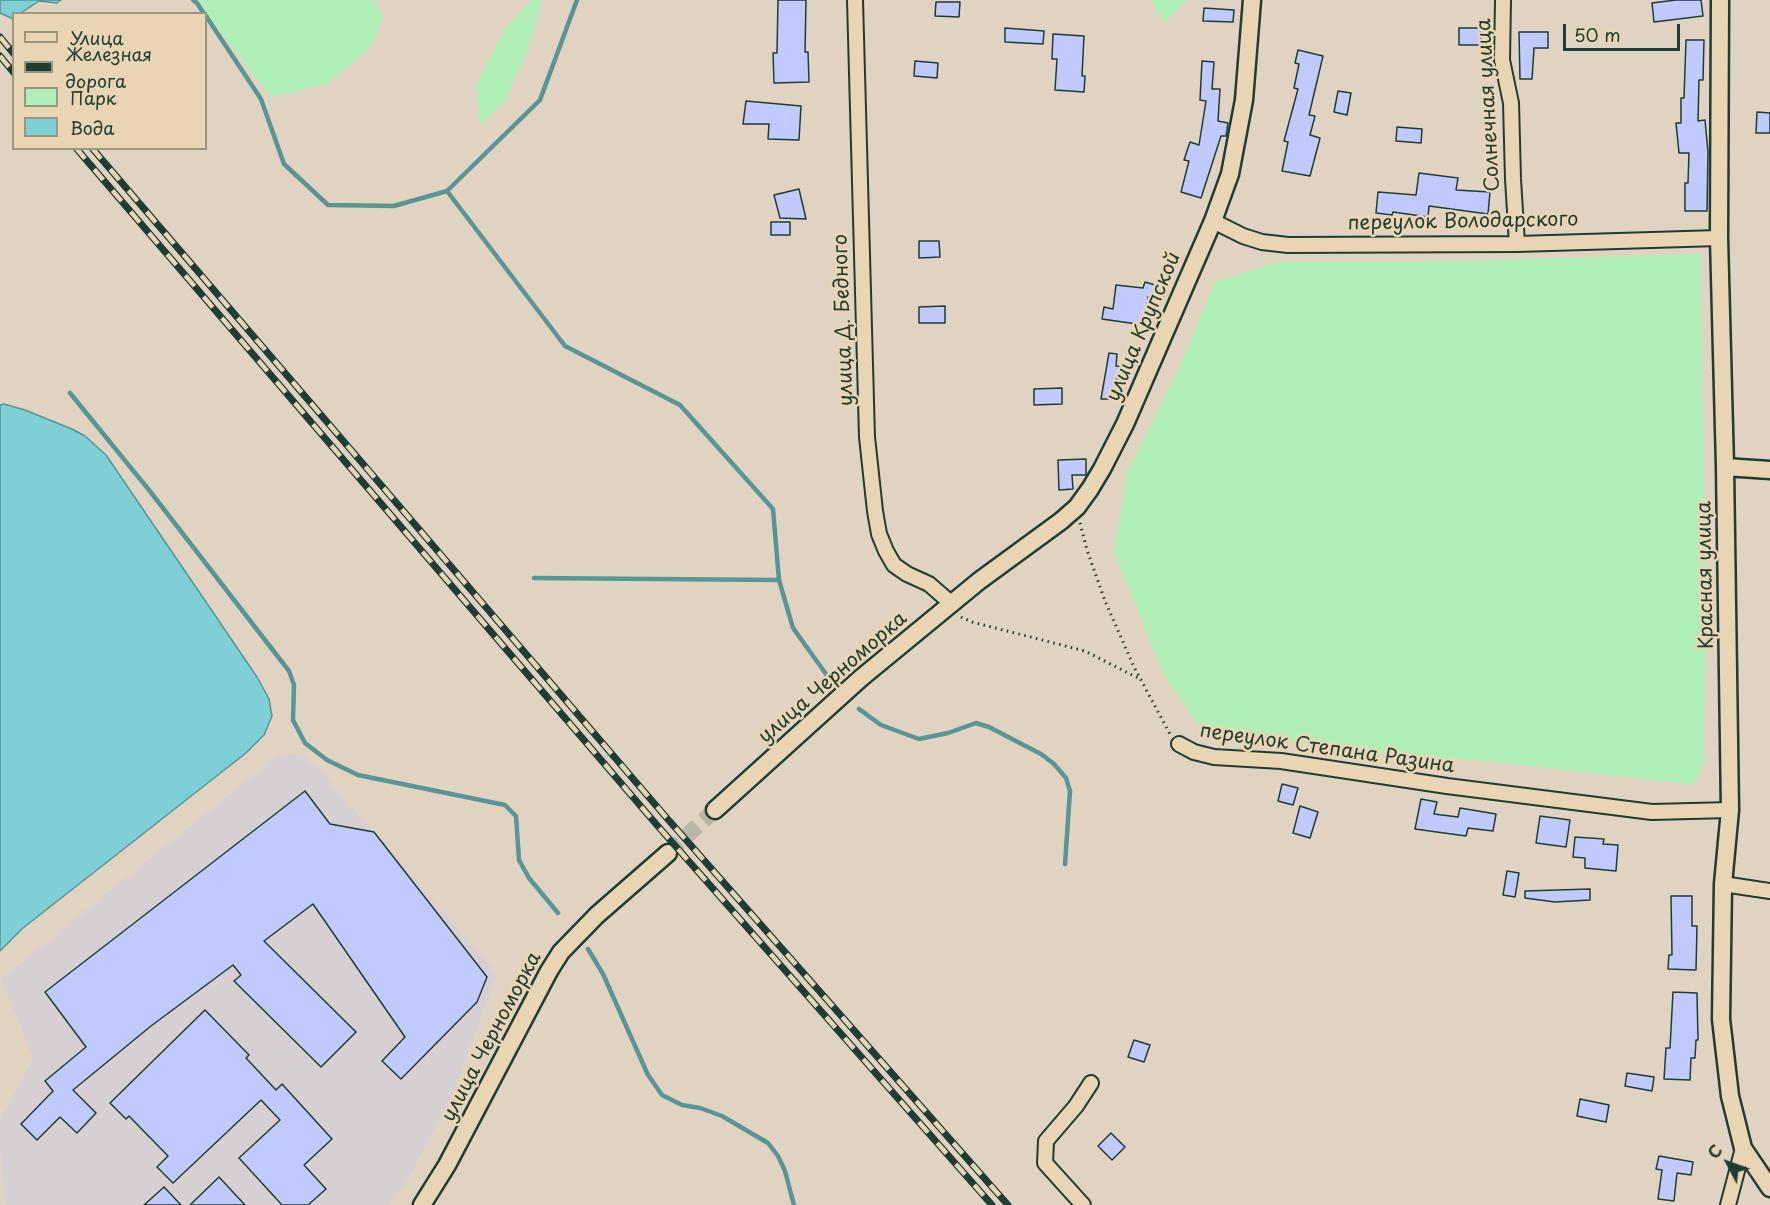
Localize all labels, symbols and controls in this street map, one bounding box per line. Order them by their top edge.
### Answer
legend [12,12,207,150]
scale bar [1566,12,1683,50]
street label: Солнечная улица [1472,18,1506,192]
text: 50 m [1574,21,1621,48]
text: Улица [70,24,124,51]
text: Железная дорога [65,40,152,94]
text: Парк [70,84,116,111]
text: Вода [70,114,115,141]
street label: переулок Володарского [1347,208,1579,236]
street label: улица Д. Бедного [829,233,859,407]
street label: улица Крупской [1102,249,1186,405]
street label: Красная улица [1693,501,1719,649]
street label: улица Черноморка [754,607,912,749]
street label: переулок Степана Разина [1198,719,1456,779]
street label: улица Черноморка [437,948,547,1126]
north arrow [1698,1133,1758,1193]
text: С [1701,1139,1727,1164]

